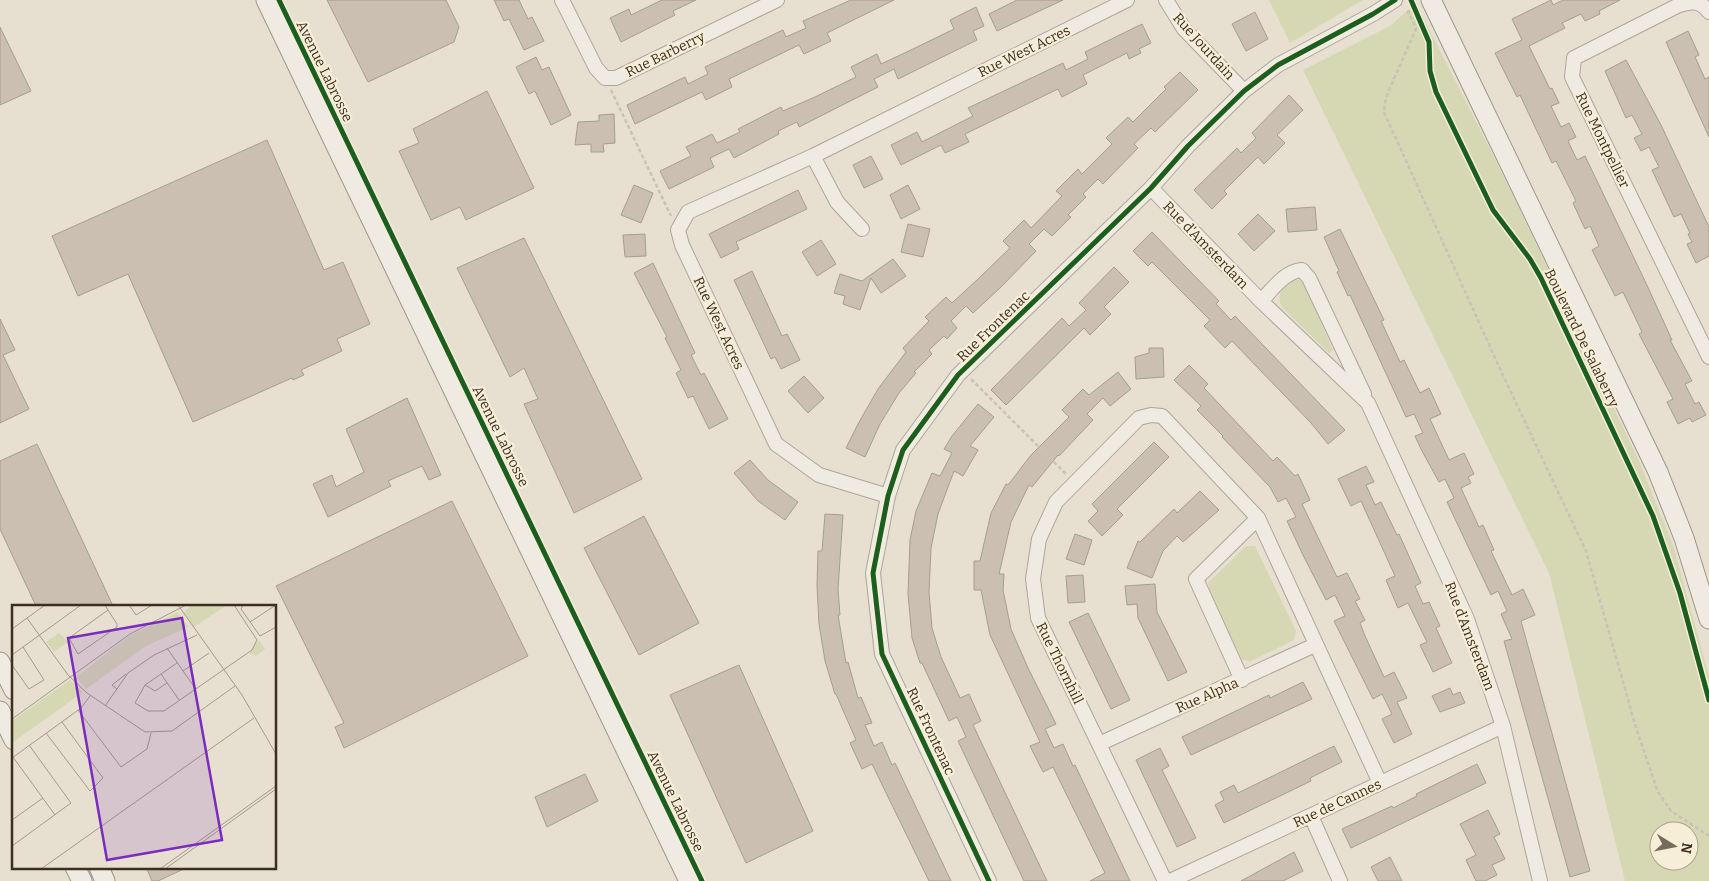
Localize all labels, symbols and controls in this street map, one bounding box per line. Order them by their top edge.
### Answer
street label: Rue Jourdain [1169,9,1238,83]
street label: Avenue Labrosse [293,18,356,125]
street label: Rue West Acres [975,22,1073,81]
street label: Rue Barberry [623,28,708,81]
street label: Rue Montpellier [1572,90,1633,191]
street label: Rue d'Amsterdam [1159,198,1252,293]
street label: Boulevard De Salaberry [1541,266,1623,411]
street label: Rue West Acres [690,274,747,372]
street label: Rue Frontenac [953,287,1033,365]
street label: Avenue Labrosse [469,383,532,490]
street label: Rue d'Amsterdam [1441,579,1498,694]
inset map [12,605,276,868]
street label: Rue Thornhill [1032,620,1087,707]
street label: Rue Alpha [1173,674,1241,717]
street label: Rue Frontenac [903,685,958,778]
street label: Avenue Labrosse [644,748,707,855]
street label: Rue de Cannes [1290,776,1384,831]
north arrow [1649,821,1699,871]
text: N [1677,841,1696,855]

